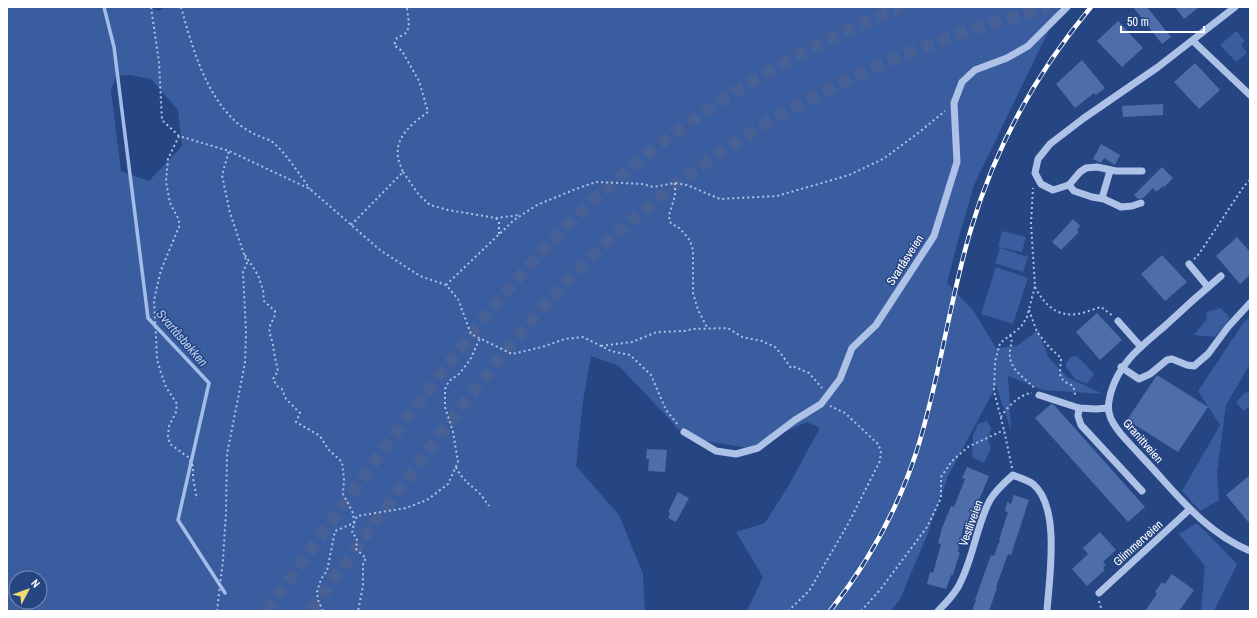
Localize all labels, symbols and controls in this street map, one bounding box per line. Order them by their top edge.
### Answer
scale bar [1121,8,1204,34]
text: 50 m [1127,14,1149,30]
street label: Svartåsveien [883,232,927,288]
water label: Svartåsbekken [152,306,212,370]
street label: Granittveien [1119,415,1167,467]
street label: Vestliveien [955,498,987,548]
street label: Glimmerveien [1110,516,1166,570]
north arrow [8,570,48,610]
text: N [28,576,43,590]

